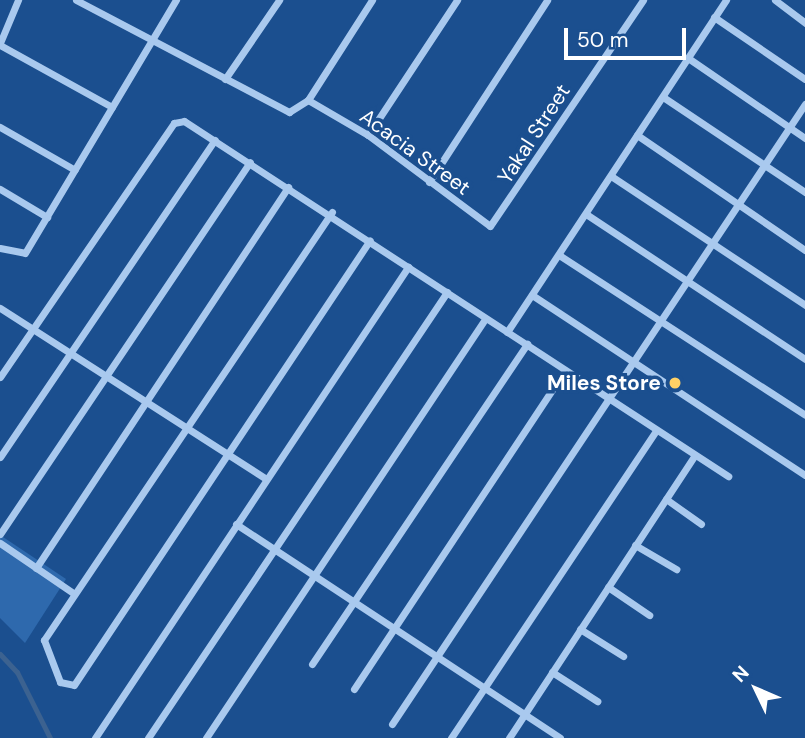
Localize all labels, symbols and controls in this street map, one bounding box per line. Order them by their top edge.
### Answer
scale bar [567,14,690,58]
text: 50 m [577,26,628,54]
street label: Yakal Street [492,79,576,189]
street label: Acacia Street [355,103,475,201]
place label: Miles Store [547,370,661,396]
marker: Miles Store [667,375,683,391]
north arrow [721,654,791,724]
text: N [727,660,754,688]

